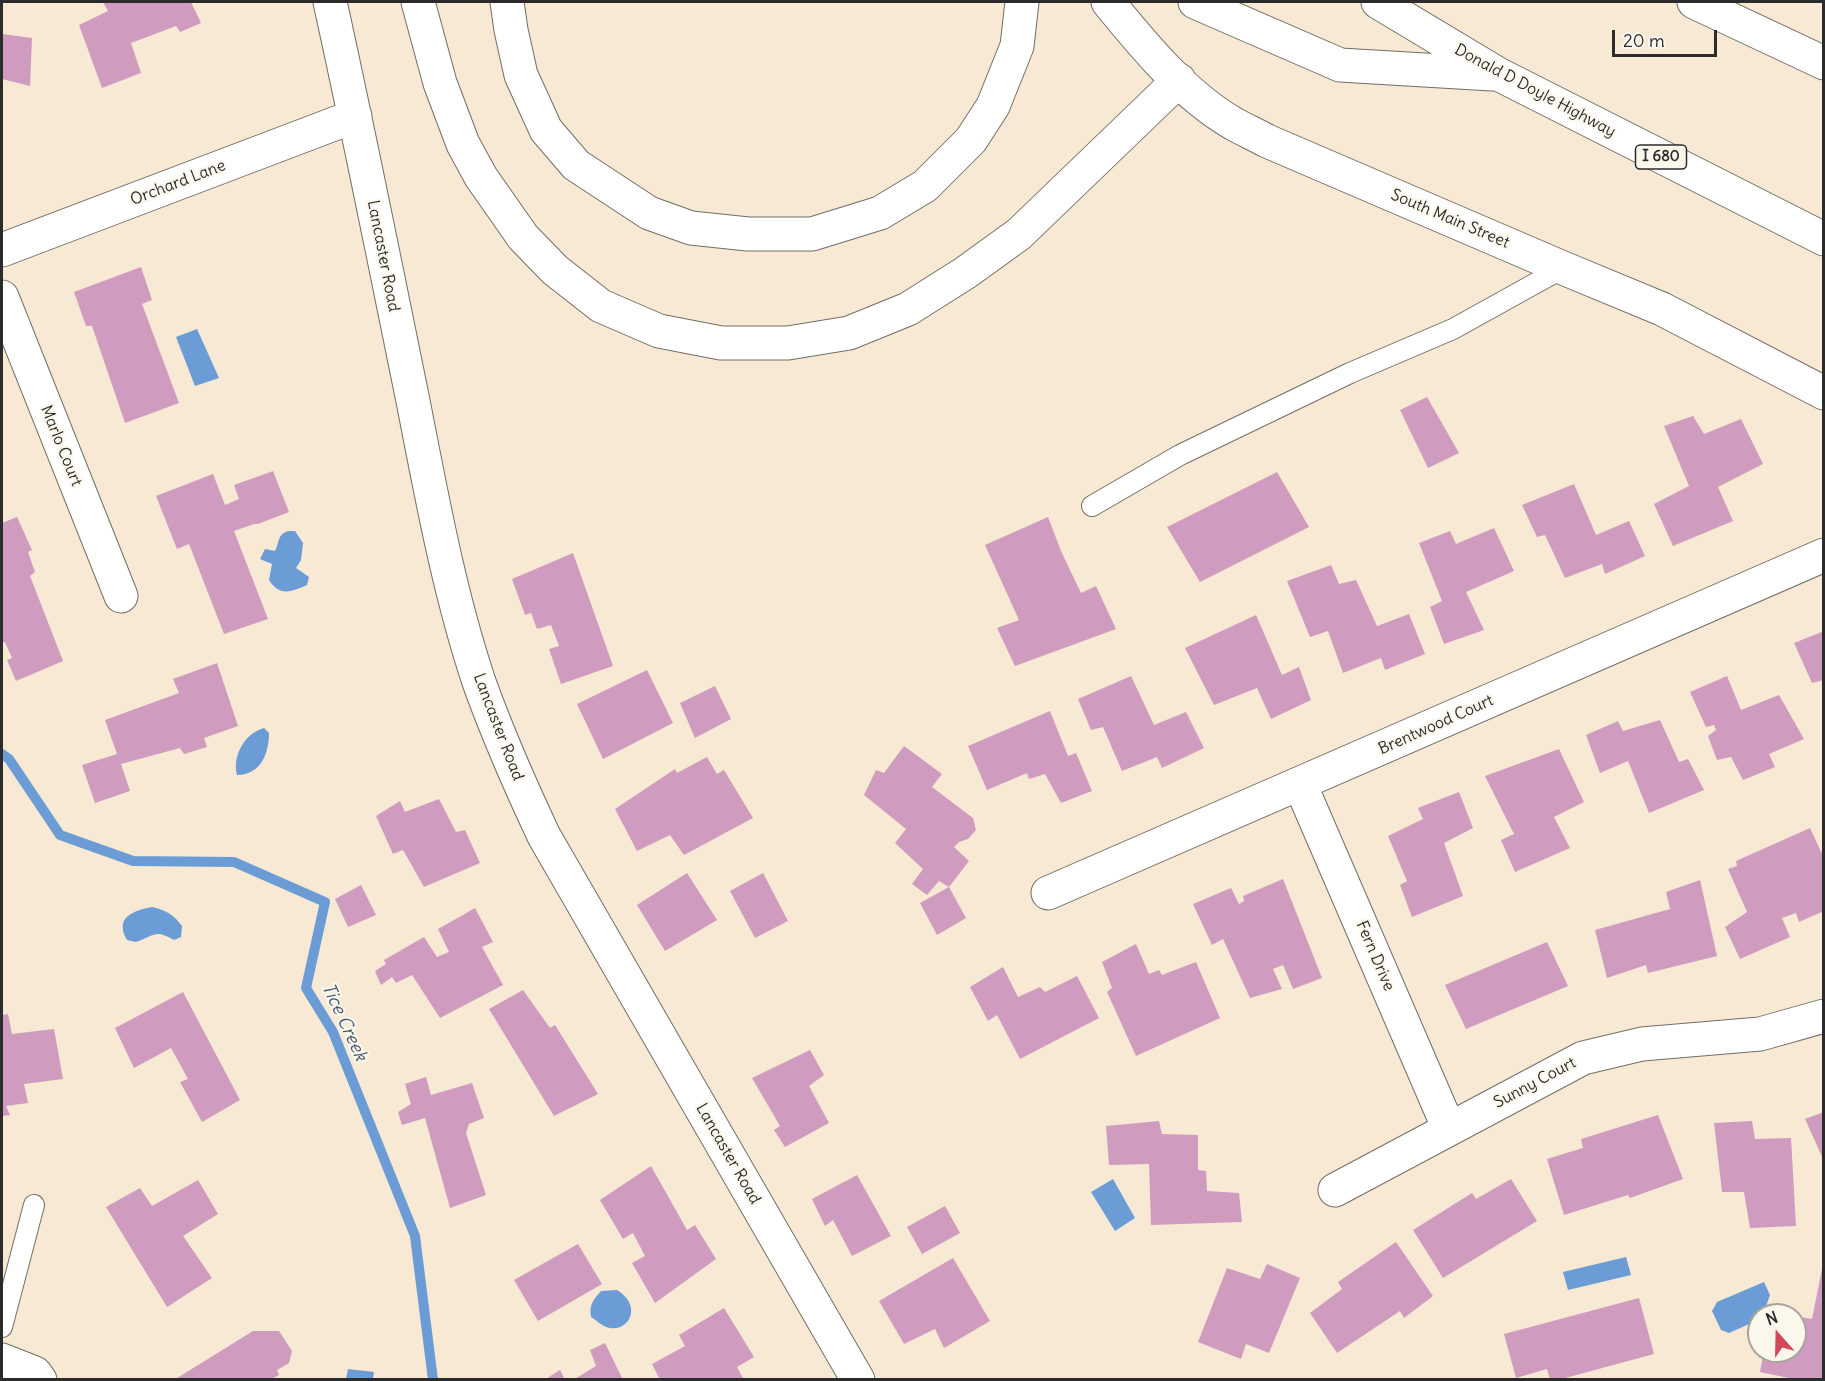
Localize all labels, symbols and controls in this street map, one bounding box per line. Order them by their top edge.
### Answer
scale bar [1615,18,1720,56]
text: 20 m [1623,29,1665,52]
street label: Donald D Doyle Highway [1451,40,1619,142]
road number: I 680 [1636,145,1686,169]
street label: Orchard Lane [128,156,228,210]
street label: South Main Street [1388,185,1512,253]
street label: Lancaster Road [363,199,403,313]
street label: Marlo Court [36,403,86,489]
street label: Lancaster Road [469,671,527,783]
street label: Brentwood Court [1375,691,1497,759]
street label: Fern Drive [1352,918,1398,994]
water label: Tice Creek [317,980,371,1064]
street label: Sunny Court [1491,1053,1579,1113]
street label: Lancaster Road [691,1100,765,1208]
north arrow [1747,1303,1807,1363]
text: N [1763,1307,1780,1329]

